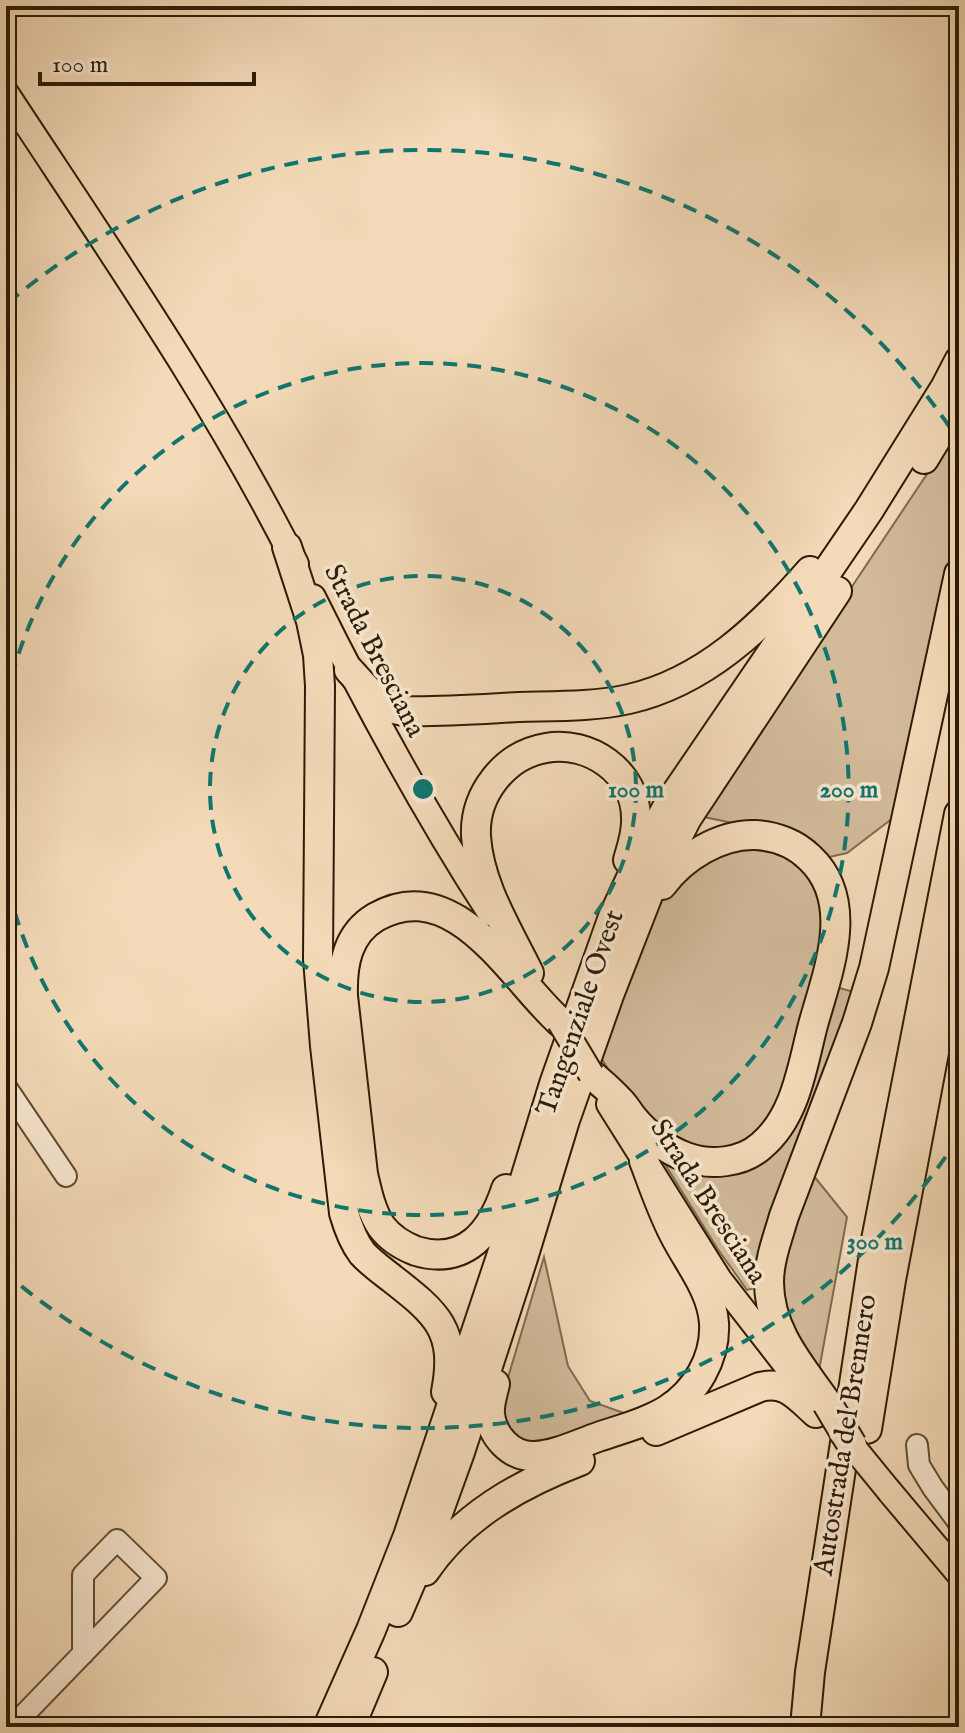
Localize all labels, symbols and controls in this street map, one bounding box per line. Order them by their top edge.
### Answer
scale bar [40,36,254,86]
text: 100 m [52,50,108,81]
street label: Strada Bresciana [315,559,433,744]
centre of rings [409,775,437,803]
text: 100 m [608,775,665,806]
text: 200 m [820,775,879,806]
street label: Tangenziale Ovest [529,905,633,1120]
street label: Strada Bresciana [642,1113,775,1292]
text: 300 m [847,1227,904,1258]
street label: Autostrada del Brennero [806,1292,886,1579]

